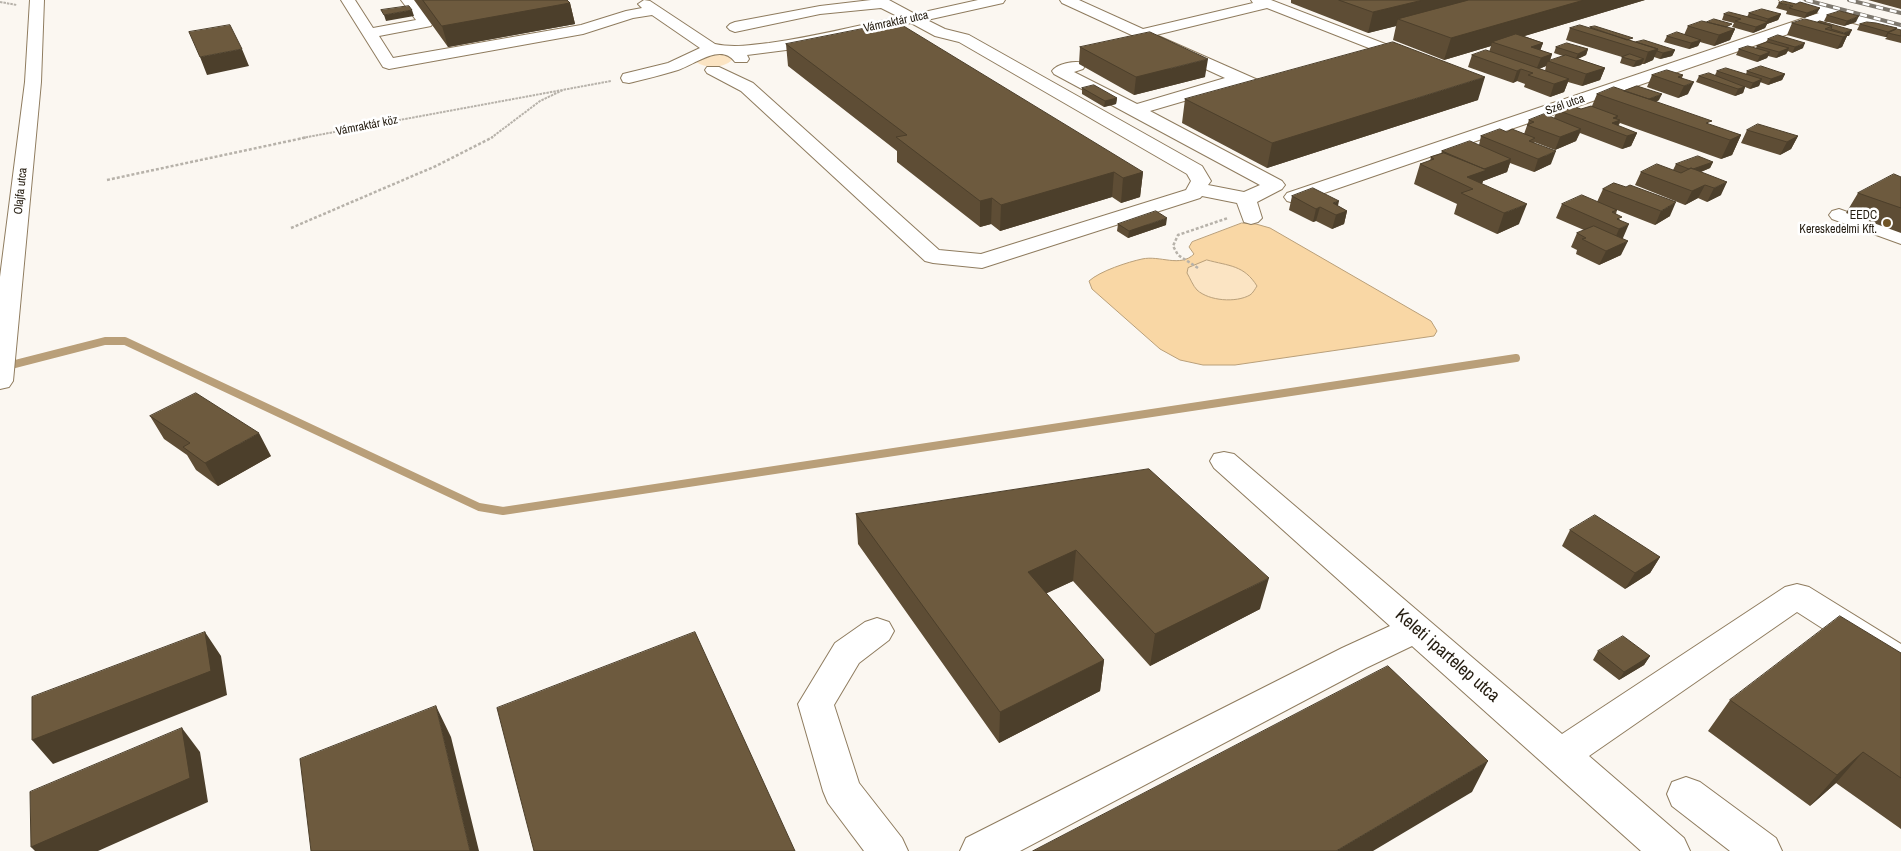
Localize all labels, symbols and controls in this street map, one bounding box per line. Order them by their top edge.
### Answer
street label: Vámraktár utca [862,8,930,36]
street label: Szél utca [1544,92,1586,118]
street label: Vámraktár köz [335,113,399,139]
street label: Olajfa utca [11,167,31,215]
place label: EEDC Kereskedelmi Kft. [1799,209,1877,237]
marker: EEDC Kereskedelmi Kft. [1881,217,1893,229]
street label: Keleti ipartelep utca [1390,605,1504,707]

